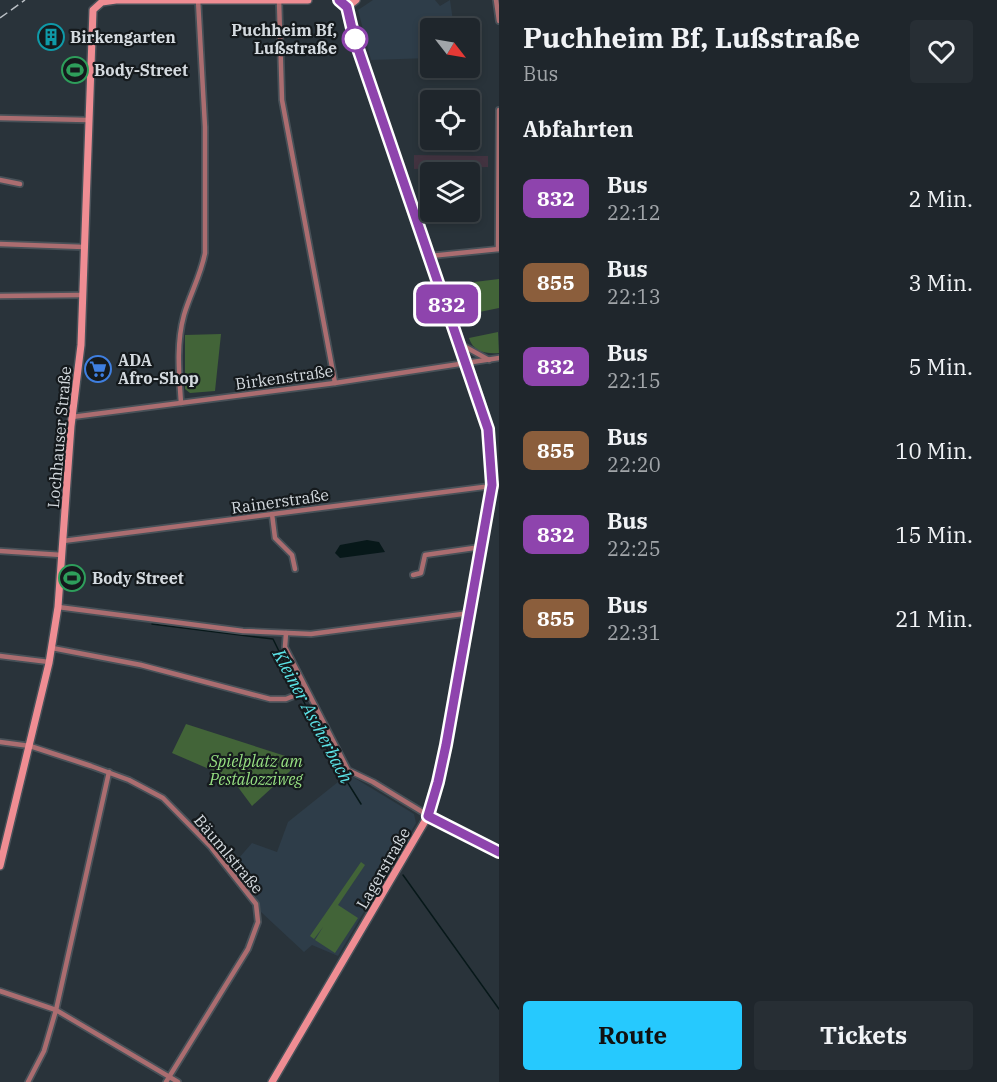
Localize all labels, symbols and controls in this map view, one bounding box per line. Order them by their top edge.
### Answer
north arrow [420,18,480,78]
map controls [420,18,480,222]
text: Puchheim Bf, Lußstraße [523,19,860,56]
place label: Puchheim Bf, Lußstraße [231,20,337,58]
button: heart [910,20,973,83]
building icon: Birkengarten [36,22,66,52]
marker: Puchheim Bf, Lußstraße [342,26,368,52]
place label: Birkengarten [70,27,176,47]
sports icon: Body-Street [60,55,90,85]
place label: Body-Street [94,60,188,80]
text: Bus [523,60,558,87]
button: locate [420,90,480,150]
text: Abfahrten [523,114,634,143]
button: layers [420,162,480,222]
text: Bus [607,170,648,199]
text: 832 [537,184,575,212]
text: 2 Min. [908,184,973,213]
text: 22:12 [607,199,661,226]
text: Bus [607,254,648,283]
text: 855 [537,268,575,296]
text: 3 Min. [908,268,973,297]
text: 22:13 [607,283,661,310]
line badge: 832 [412,284,482,324]
text: 832 [428,290,466,318]
text: Bus [607,338,648,367]
place label: ADA Afro-Shop [118,350,199,388]
text: 832 [537,352,575,380]
text: 5 Min. [908,352,973,381]
supermarket icon: ADA Afro-Shop [83,354,113,384]
street label: Birkenstraße [234,360,334,394]
street label: Lochhauser Straße [43,365,75,509]
text: 22:15 [607,367,661,394]
text: Bus [607,422,648,451]
text: 855 [537,436,575,464]
text: 10 Min. [895,436,973,465]
text: 22:20 [607,451,661,478]
street label: Rainerstraße [230,484,330,518]
text: Bus [607,506,648,535]
text: 832 [537,520,575,548]
text: 15 Min. [895,520,973,549]
text: 22:25 [607,535,661,562]
sports icon: Body Street [57,563,87,593]
place label: Body Street [92,568,184,588]
text: Bus [607,590,648,619]
text: 855 [537,604,575,632]
text: 21 Min. [895,604,973,633]
text: 22:31 [607,619,661,646]
water label: Kleiner Ascherbach [267,644,358,787]
park label: Spielplatz am Pestalozziweg [208,751,303,789]
street label: Bäumlstraße [190,810,268,898]
street label: Lagerstraße [352,824,414,912]
button: Route [523,1001,742,1070]
button: Tickets [754,1001,973,1070]

